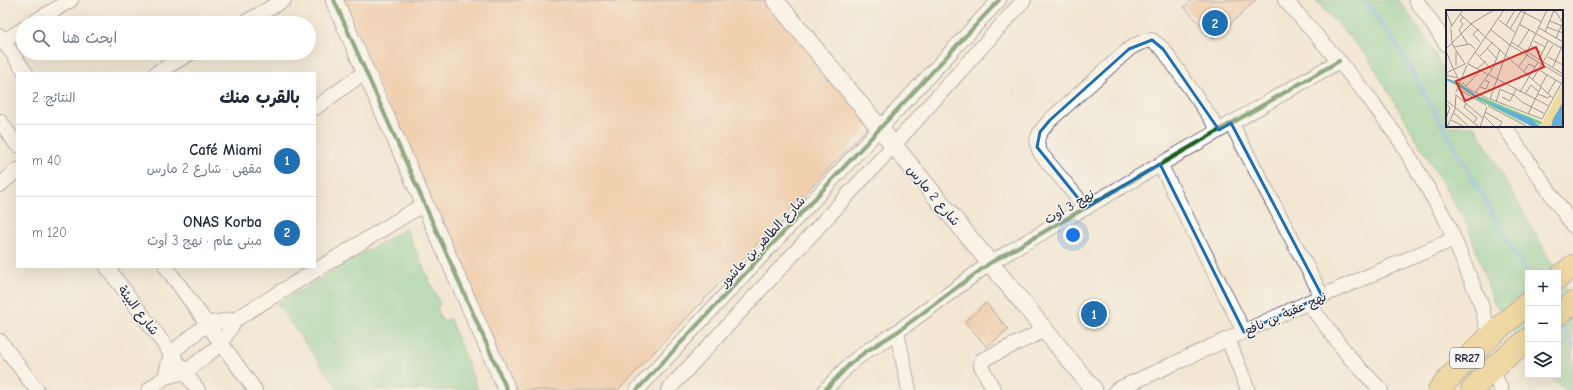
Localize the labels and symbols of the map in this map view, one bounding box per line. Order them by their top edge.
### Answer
pin: 2 [1202,8,1228,38]
inset map [1446,10,1563,127]
street label: شارع 2 مارس [902,162,963,230]
street label: نهج 3 أوت [1042,186,1098,228]
street label: شارع الطاهر بن عاشور [716,193,810,292]
your location [1063,225,1083,245]
street label: شارع البيئة [114,283,162,339]
street label: نهج عقبة بن نافع [1242,289,1330,341]
pin: 1 [1081,299,1107,329]
road number: RR27 [1450,348,1484,368]

